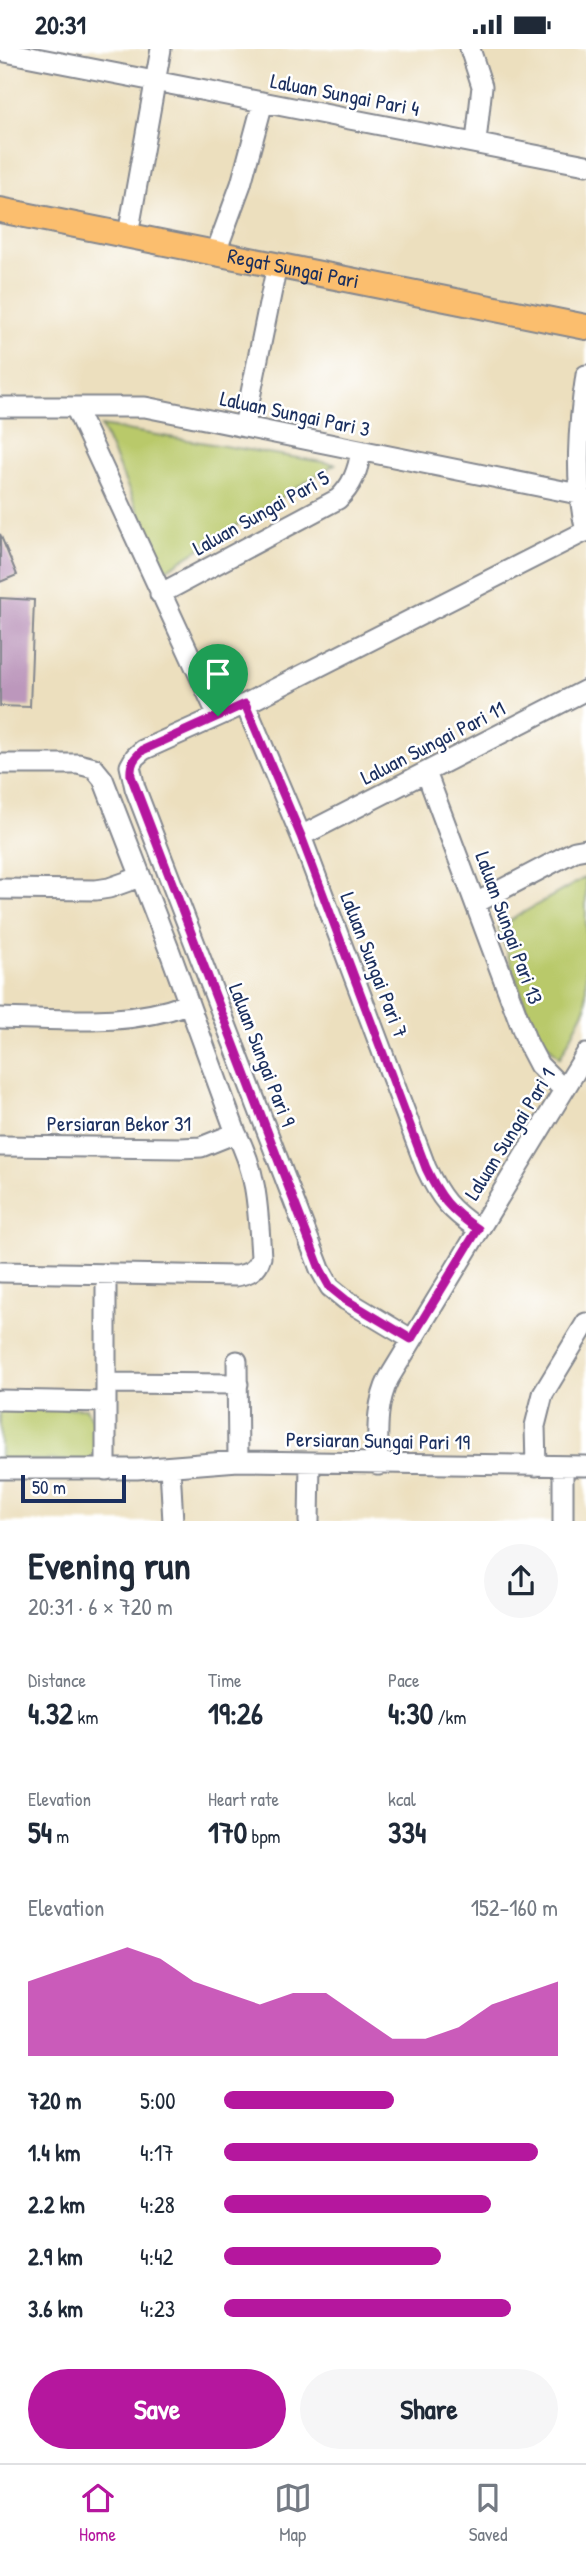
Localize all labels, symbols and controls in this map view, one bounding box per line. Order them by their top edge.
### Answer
text: 20:31 [35,7,86,42]
street label: Laluan Sungai Pari 4 [268,66,422,123]
street label: Regat Sungai Pari [225,241,362,295]
street label: Laluan Sungai Pari 3 [217,383,373,444]
street label: Laluan Sungai Pari 5 [187,463,334,562]
pin [188,644,248,716]
icon: arrive [199,655,237,693]
street label: Laluan Sungai Pari 11 [356,694,510,791]
street label: Laluan Sungai Pari 13 [468,848,550,1008]
street label: Laluan Sungai Pari 7 [333,888,416,1042]
street label: Laluan Sungai Pari 9 [222,979,303,1131]
street label: Laluan Sungai Pari 1 [457,1062,562,1205]
street label: Persiaran Bekor 31 [47,1109,191,1138]
street label: Persiaran Sungai Pari 19 [286,1424,471,1457]
scale bar [21,1472,126,1504]
text: 50 m [32,1474,66,1500]
text: Evening run [28,1539,191,1591]
button: share [484,1544,558,1618]
text: 20:31 · 6 × 720 m [28,1591,173,1622]
text: Distance [28,1667,86,1693]
text: Time [208,1667,242,1693]
text: Pace [388,1667,420,1693]
text: 4.32 [28,1693,73,1733]
text: 19:26 [208,1693,263,1733]
text: 4:30 [388,1693,433,1733]
text: km [73,1704,98,1730]
text: /km [433,1704,466,1730]
text: Elevation [28,1786,91,1812]
text: Heart rate [208,1786,279,1812]
text: kcal [388,1786,416,1812]
text: 54 [28,1812,52,1852]
text: 170 [208,1812,247,1852]
text: 334 [388,1812,426,1852]
text: m [52,1823,69,1849]
text: bpm [247,1823,280,1849]
text: Elevation [28,1892,104,1923]
text: 152–160 m [471,1892,558,1923]
text: 720 m [28,2085,81,2116]
text: 5:00 [140,2085,176,2116]
text: 1.4 km [28,2137,80,2168]
text: 4:17 [140,2137,174,2168]
text: 2.2 km [28,2189,85,2220]
text: 4:28 [140,2189,175,2220]
text: 2.9 km [28,2241,83,2272]
text: 4:42 [140,2241,173,2272]
text: 3.6 km [28,2293,83,2324]
text: 4:23 [140,2293,175,2324]
button: Save [28,2369,286,2449]
button: Share [300,2369,558,2449]
tab: Home [79,2479,117,2547]
tab: Map [274,2479,312,2547]
tab: Saved [469,2479,507,2547]

